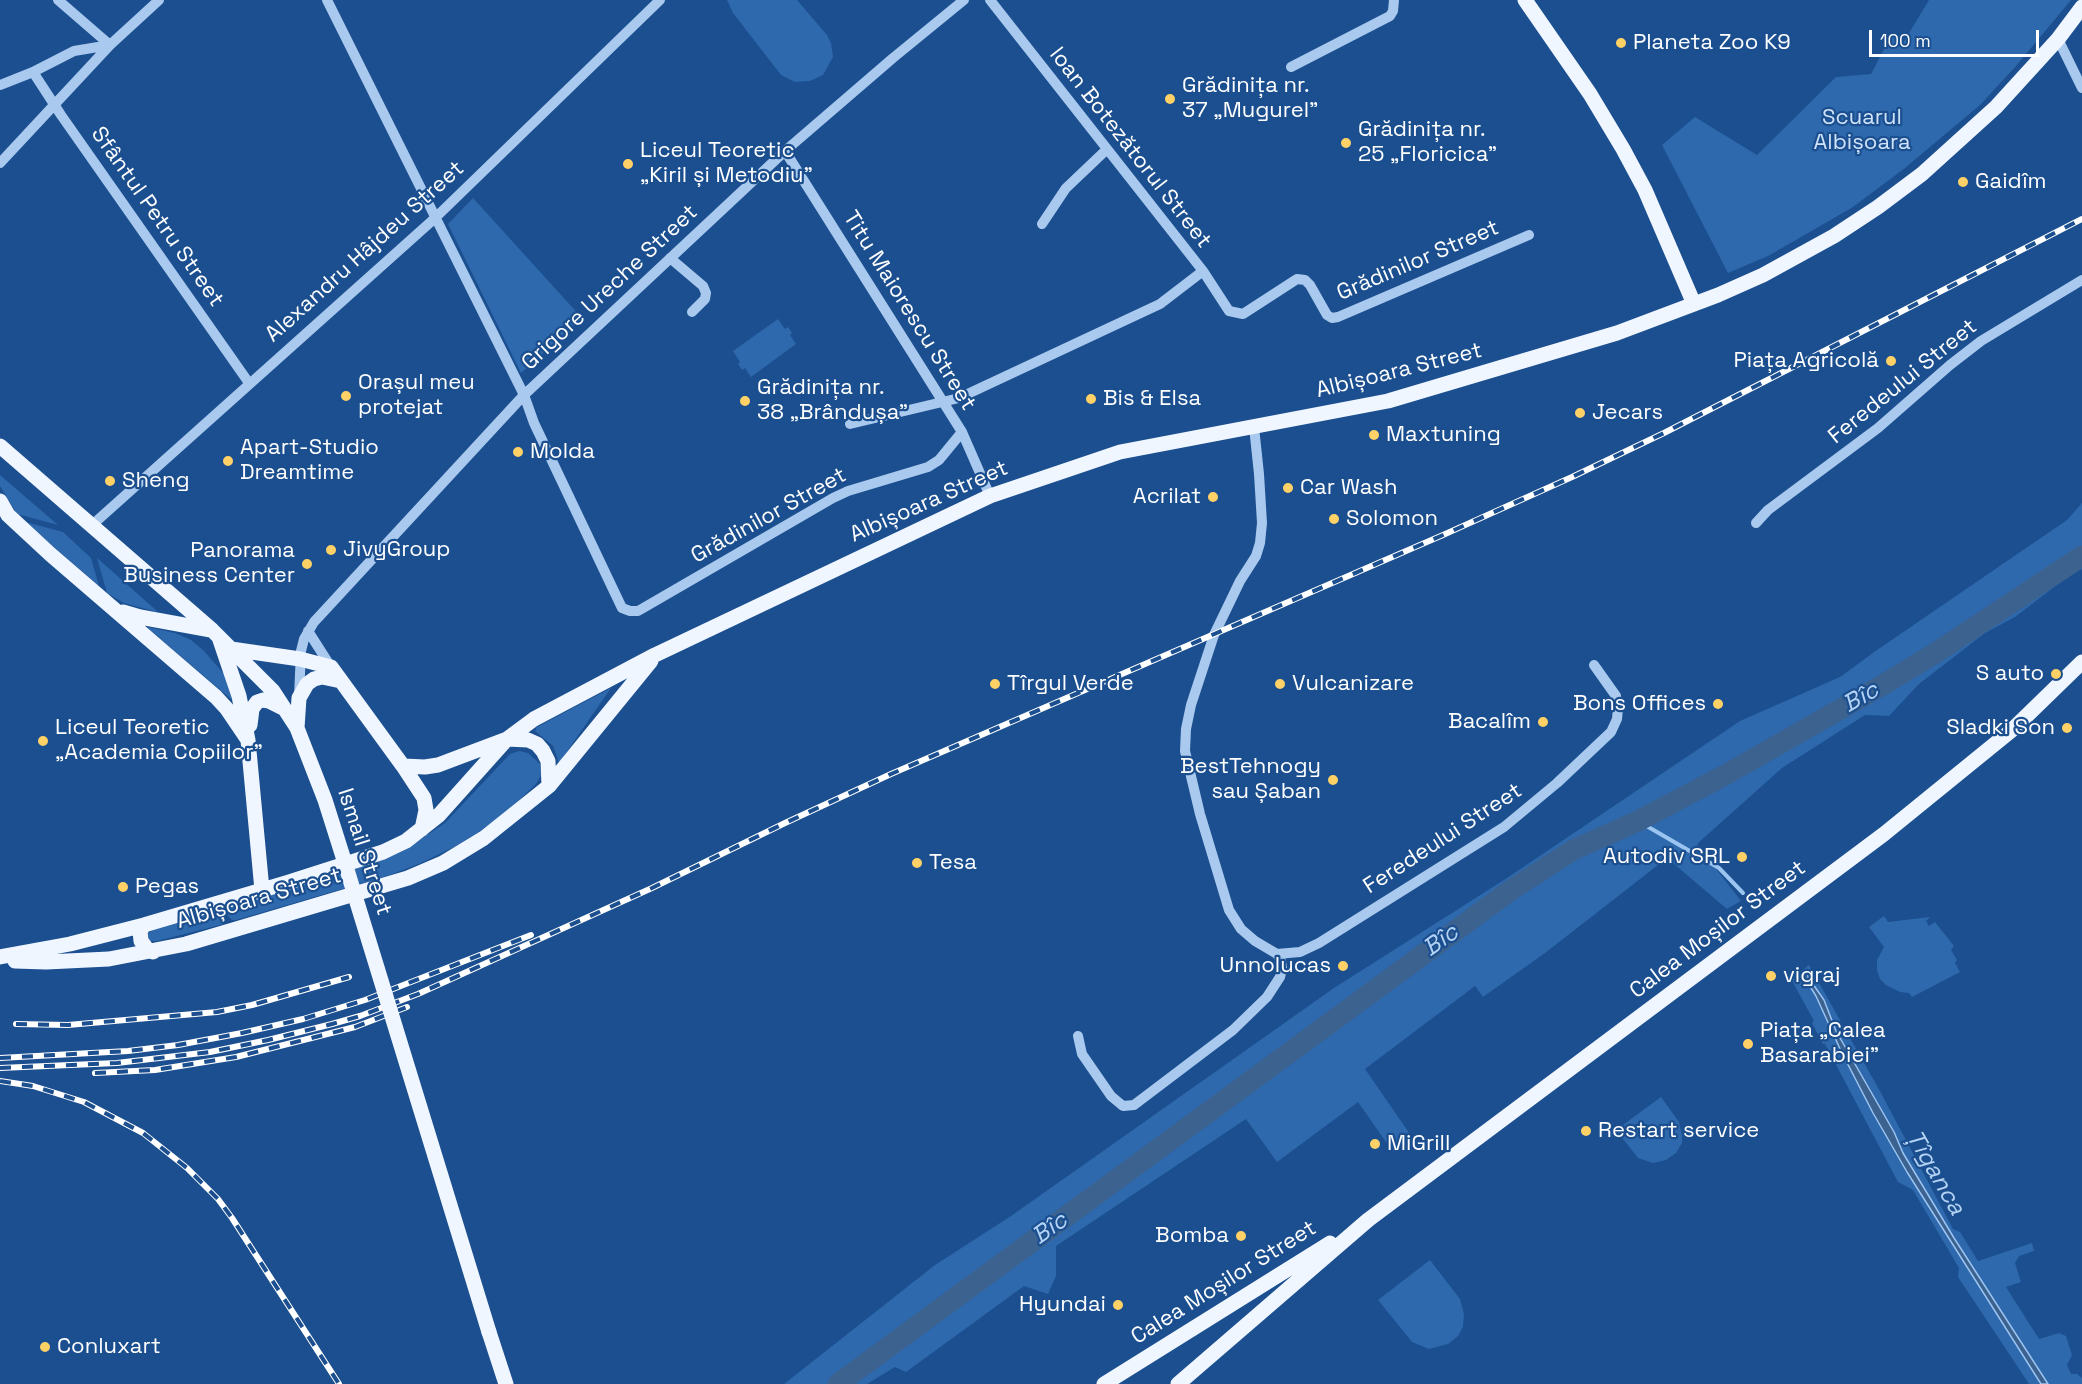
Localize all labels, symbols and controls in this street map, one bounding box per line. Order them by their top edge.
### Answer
scale bar [1872,18,2042,56]
text: 100 m [1880,29,1931,52]
place label: Planeta Zoo K9 [1633,30,1791,56]
marker: Planeta Zoo K9 [1614,36,1628,50]
street label: Ioan Botezătorul Street [1043,42,1217,254]
place label: Grădinița nr. 37 „Mugurel” [1182,73,1318,124]
marker: Grădinița nr. 37 „Mugurel” [1163,92,1177,106]
park label: Scuarul Albișoara [1813,105,1911,156]
place label: Grădinița nr. 25 „Floricica” [1358,117,1497,168]
street label: Sfântul Petru Street [85,122,229,312]
marker: Grădinița nr. 25 „Floricica” [1339,136,1353,150]
place label: Liceul Teoretic „Kiril și Metodiu” [640,138,813,190]
street label: Alexandru Hâjdeu Street [260,156,470,348]
marker: Liceul Teoretic „Kiril și Metodiu” [621,157,635,171]
place label: Gaidîm [1975,169,2047,195]
marker: Gaidîm [1956,175,1970,189]
street label: Grigore Ureche Street [517,200,703,376]
street label: Titu Maiorescu Street [837,206,981,416]
street label: Grădinilor Street [1333,215,1503,307]
street label: Feredeului Street [1823,314,1983,450]
street label: Albișoara Street [1313,338,1485,404]
place label: Piața Agricolă [1734,348,1879,374]
marker: Piața Agricolă [1884,354,1898,368]
place label: Orașul meu protejat [358,370,475,422]
place label: Grădinița nr. 38 „Brândușa” [757,375,908,427]
place label: Bis & Elsa [1103,386,1201,412]
marker: Orașul meu protejat [339,389,353,403]
marker: Bis & Elsa [1084,392,1098,406]
marker: Grădinița nr. 38 „Brândușa” [738,394,752,408]
place label: Jecars [1592,400,1663,426]
marker: Jecars [1573,406,1587,420]
place label: Maxtuning [1386,422,1501,448]
marker: Maxtuning [1367,428,1381,442]
place label: Apart-Studio Dreamtime [240,435,379,487]
place label: Molda [530,439,595,465]
marker: Molda [511,445,525,459]
marker: Apart-Studio Dreamtime [221,454,235,468]
street label: Albișoara Street [846,455,1012,549]
street label: Grădinilor Street [687,462,851,570]
place label: Sheng [122,468,190,494]
marker: Sheng [103,474,117,488]
place label: Car Wash [1300,475,1397,501]
marker: Car Wash [1281,481,1295,495]
place label: Acrilat [1133,484,1201,510]
marker: Acrilat [1206,490,1220,504]
place label: Solomon [1346,506,1438,532]
marker: Solomon [1327,512,1341,526]
place label: JivyGroup [343,537,450,563]
place label: Panorama Business Center [123,538,295,590]
marker: JivyGroup [324,543,338,557]
marker: Panorama Business Center [300,557,314,571]
place label: S auto [1976,661,2044,687]
marker: S auto [2049,667,2063,681]
place label: Tîrgul Verde [1007,671,1134,697]
place label: Vulcanizare [1292,671,1414,697]
water label: Bîc [1838,676,1884,720]
marker: Tîrgul Verde [988,677,1002,691]
marker: Vulcanizare [1273,677,1287,691]
place label: Bons Offices [1573,691,1706,717]
marker: Bons Offices [1711,697,1725,711]
place label: Bacalîm [1448,709,1531,735]
place label: Liceul Teoretic „Academia Copiilor” [55,715,263,766]
marker: Bacalîm [1536,715,1550,729]
place label: Sladki Son [1946,715,2055,741]
marker: Sladki Son [2060,721,2074,735]
marker: Liceul Teoretic „Academia Copiilor” [36,734,50,748]
place label: BestTehnogy sau Șaban [1180,754,1321,806]
marker: BestTehnogy sau Șaban [1326,773,1340,787]
street label: Feredeului Street [1359,778,1527,900]
street label: Ismail Street [331,785,397,919]
place label: Autodiv SRL [1603,844,1730,870]
place label: Tesa [929,850,977,876]
marker: Autodiv SRL [1735,850,1749,864]
street label: Calea Moșilor Street [1625,855,1811,1005]
marker: Tesa [910,856,924,870]
street label: Albișoara Street [174,863,344,935]
place label: Pegas [135,874,199,900]
marker: Pegas [116,880,130,894]
water label: Bîc [1418,919,1464,963]
place label: Unnolucas [1220,953,1331,979]
marker: Unnolucas [1336,959,1350,973]
place label: vigraj [1783,963,1840,989]
marker: vigraj [1764,969,1778,983]
place label: Piața „Calea Basarabiei” [1760,1018,1886,1070]
marker: Piața „Calea Basarabiei” [1741,1037,1755,1051]
place label: Restart service [1598,1118,1759,1144]
marker: Restart service [1579,1124,1593,1138]
water label: Țîganca [1899,1126,1971,1220]
place label: MiGrill [1387,1131,1450,1157]
marker: MiGrill [1368,1137,1382,1151]
water label: Bîc [1027,1207,1073,1251]
street label: Calea Moșilor Street [1127,1215,1321,1351]
place label: Bomba [1155,1223,1229,1249]
marker: Bomba [1234,1229,1248,1243]
place label: Hyundai [1019,1292,1106,1318]
marker: Hyundai [1111,1298,1125,1312]
place label: Conluxart [57,1334,161,1360]
marker: Conluxart [38,1340,52,1354]

